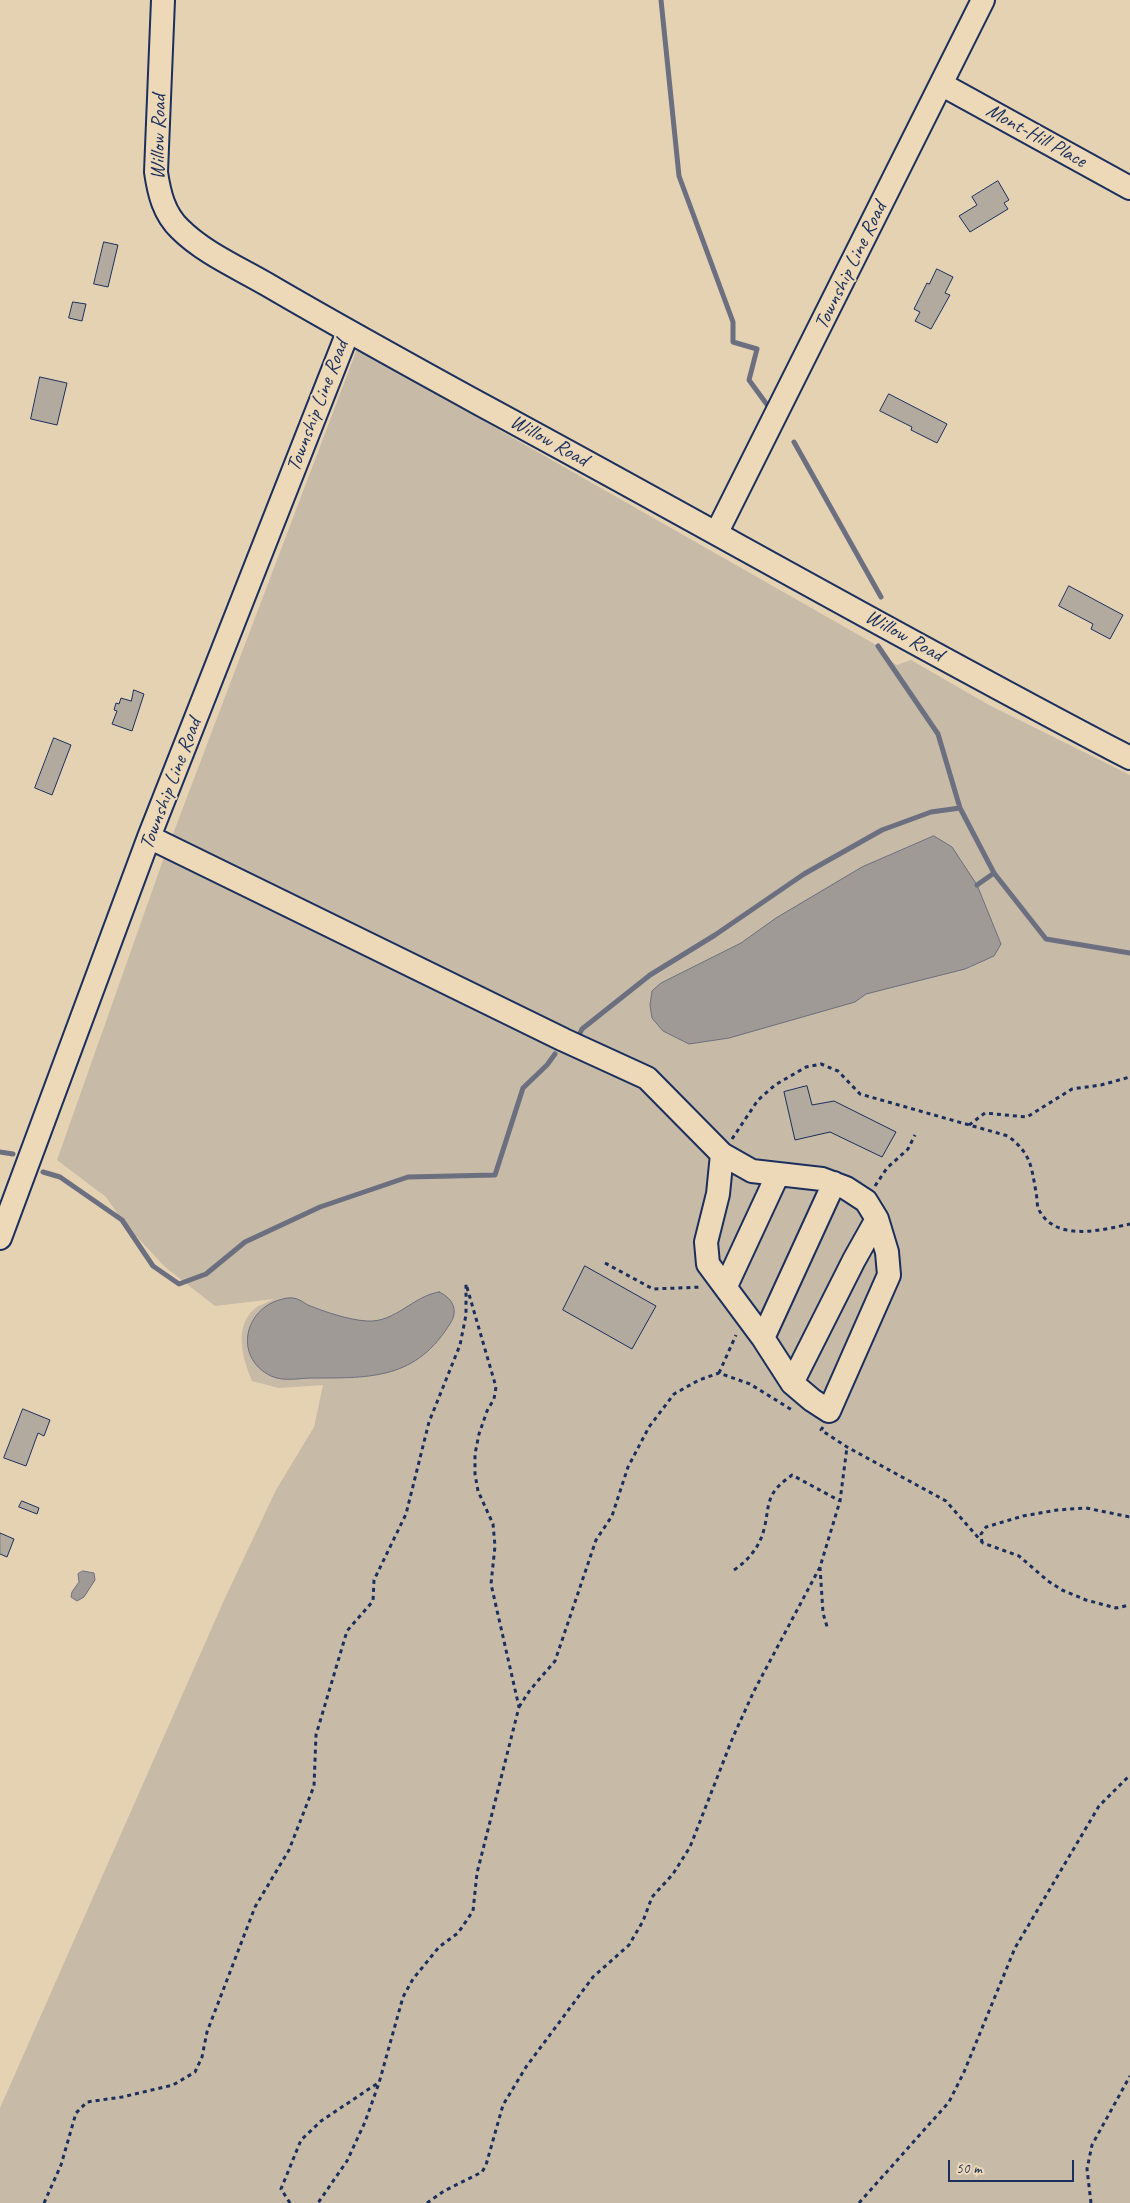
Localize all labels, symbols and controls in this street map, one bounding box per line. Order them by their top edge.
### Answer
street label: Willow Road [146,94,172,180]
street label: Mont-Hill Place [981,98,1091,174]
street label: Township Line Road [809,198,893,334]
street label: Township Line Road [281,337,355,475]
street label: Willow Road [506,409,592,473]
street label: Willow Road [861,604,947,668]
street label: Township Line Road [134,715,208,853]
scale bar [950,2150,1076,2182]
text: 50 m [956,2159,982,2178]

